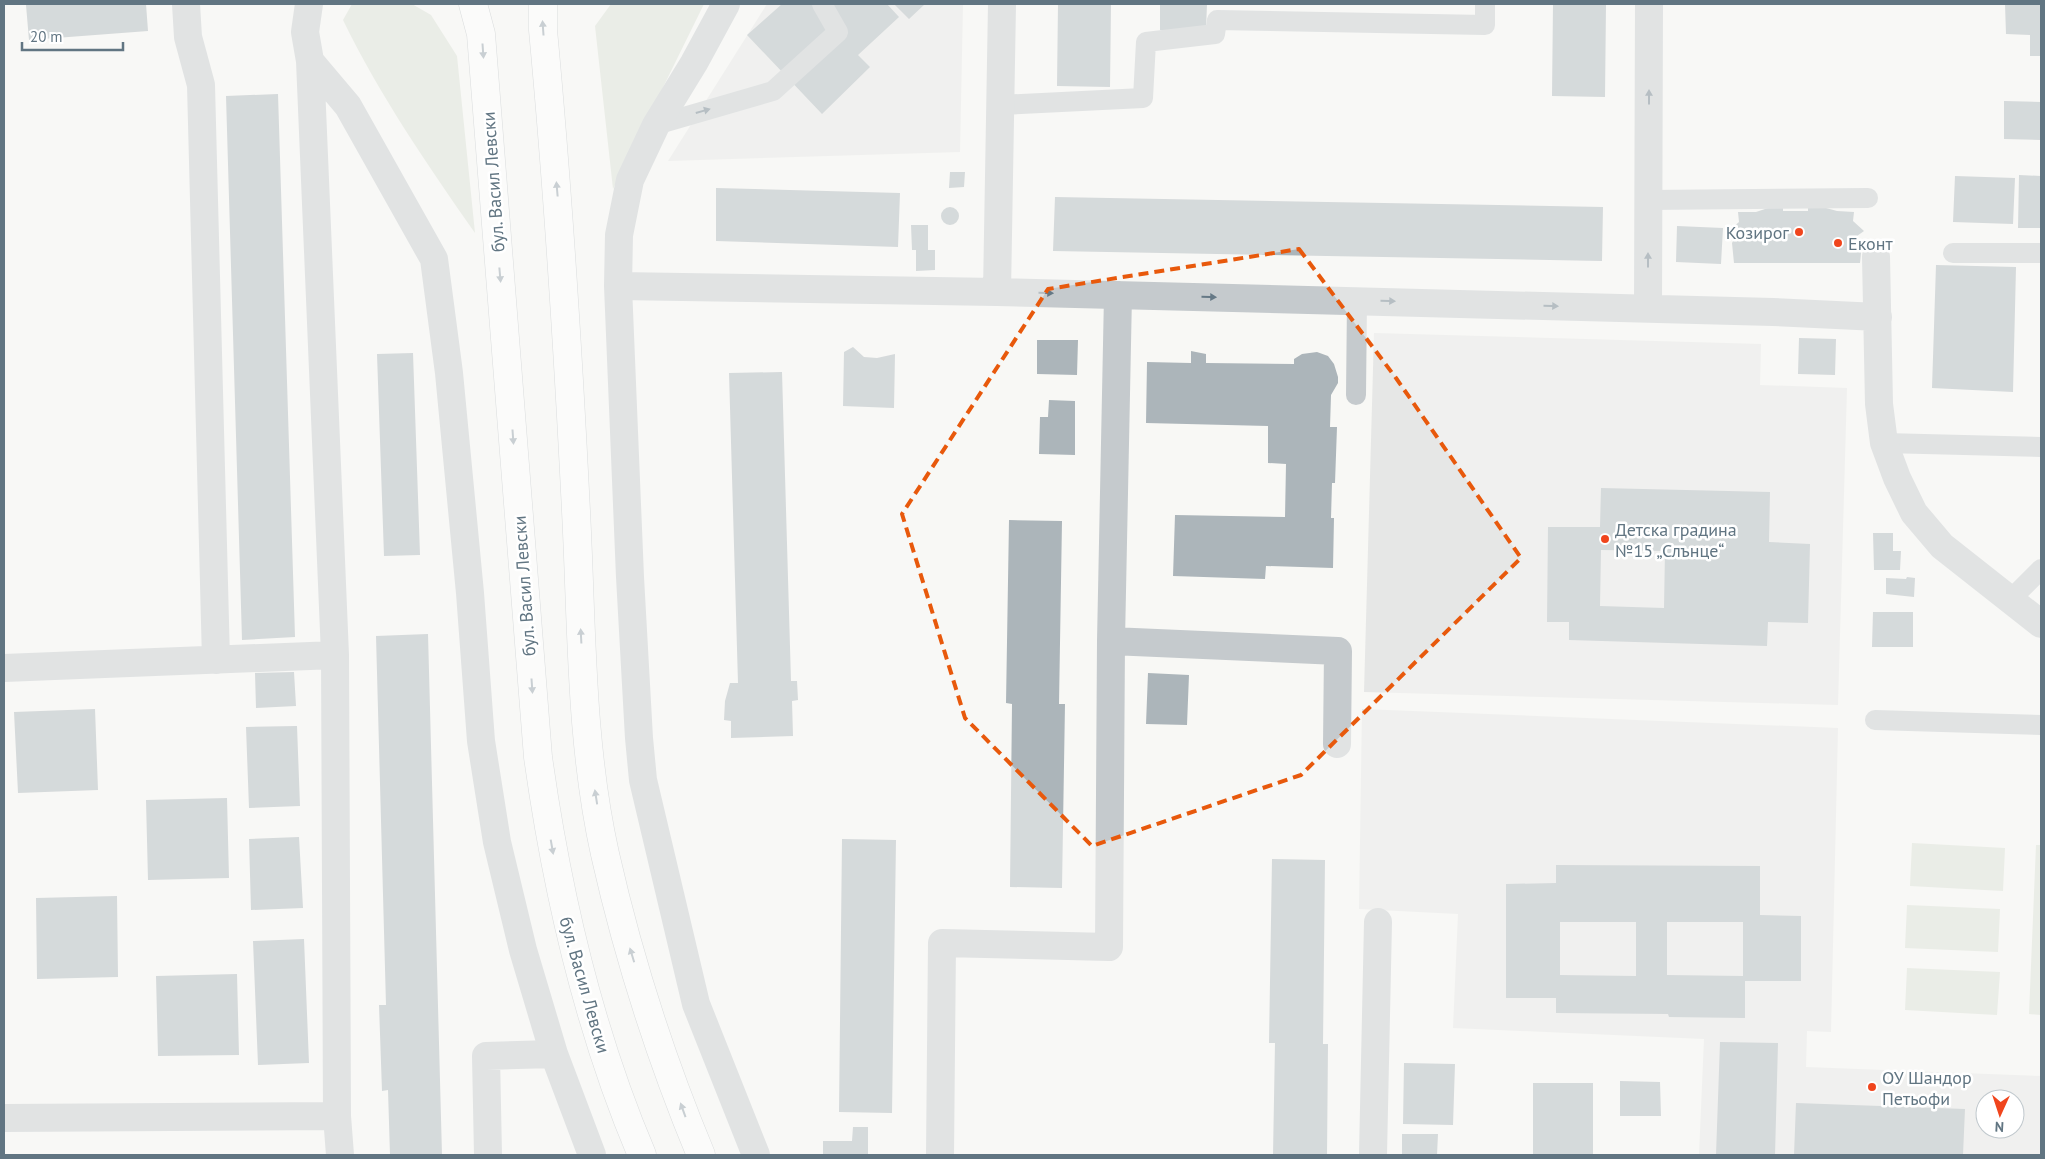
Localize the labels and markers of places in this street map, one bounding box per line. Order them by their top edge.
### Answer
place label: Козирог [1726,221,1789,244]
marker: Козирог [1793,226,1805,238]
place label: Еконт [1848,232,1893,255]
marker: Еконт [1832,237,1844,249]
place label: Детска градина №15 „Слънце“ [1615,518,1737,562]
marker: Детска градина №15 „Слънце“ [1599,533,1611,545]
place label: ОУ Шандор Петьофи [1882,1066,1972,1110]
marker: ОУ Шандор Петьофи [1866,1081,1878,1093]

